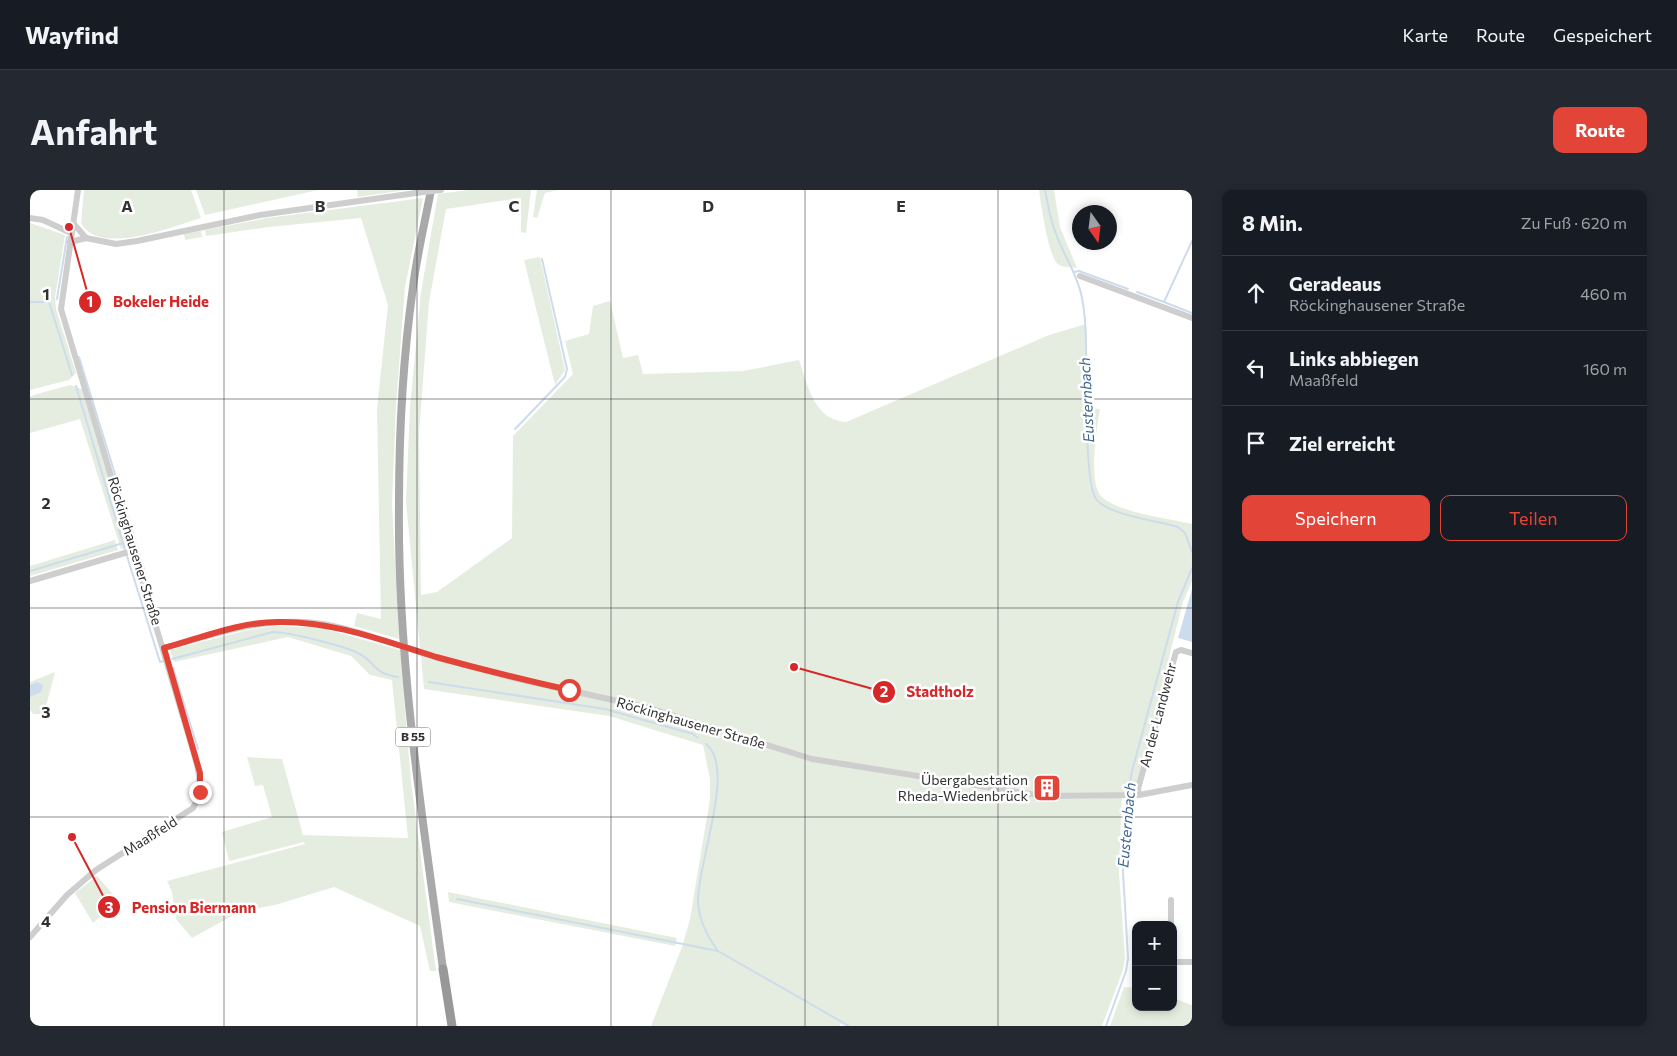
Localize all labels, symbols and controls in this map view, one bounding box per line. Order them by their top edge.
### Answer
text: Wayfind [25,20,119,49]
text: Karte [1403,24,1448,46]
text: Route [1476,24,1525,46]
text: Gespeichert [1553,24,1652,46]
button: Route [1553,107,1647,153]
text: Anfahrt [30,109,157,152]
text: A [121,196,133,215]
text: B [315,196,326,215]
text: C [509,196,520,215]
text: D [702,196,714,215]
text: E [896,196,906,215]
north arrow [1072,205,1117,250]
text: 8 Min. [1242,210,1303,235]
text: Zu Fuß · 620 m [1521,213,1627,232]
text: Geradeaus [1289,272,1381,295]
icon: ahead [1242,279,1270,307]
text: 1 [42,284,50,303]
text: 460 m [1580,284,1627,303]
callout: Bokeler Heide [78,287,219,317]
text: 1 [87,292,93,310]
text: Bokeler Heide [113,292,209,310]
text: Röckinghausener Straße [1289,295,1465,314]
text: Links abbiegen [1289,347,1419,370]
icon: left [1242,354,1270,382]
water label: Eusternbach [1075,357,1097,443]
text: 160 m [1583,359,1627,378]
text: Maaßfeld [1289,370,1358,389]
icon: arrive [1242,429,1270,457]
text: Ziel erreicht [1289,432,1395,455]
street label: Röckinghausener Straße [105,475,166,627]
text: 2 [41,493,51,512]
button: Speichern [1242,495,1430,541]
button: Teilen [1440,495,1627,541]
street label: An der Landwehr [1135,660,1180,769]
callout: Stadtholz [871,677,984,707]
route start [558,679,581,702]
text: 2 [880,682,888,700]
text: Stadtholz [906,682,974,700]
street label: Röckinghausener Straße [615,693,768,752]
text: 3 [41,702,51,721]
road number: B 55 [396,728,430,746]
place label: Übergabestation Rheda-Wiedenbrück [898,771,1028,804]
building icon: Übergabestation Rheda-Wiedenbrück [1032,773,1062,803]
route end [189,781,212,804]
water label: Eusternbach [1113,782,1139,868]
street label: Maaßfeld [120,812,180,859]
callout: Pension Biermann [96,892,266,922]
text: 3 [105,898,114,916]
text: Pension Biermann [132,898,256,916]
text: 4 [41,911,51,930]
map controls [1132,921,1177,1011]
button: + [1132,921,1177,966]
button: − [1132,966,1177,1011]

